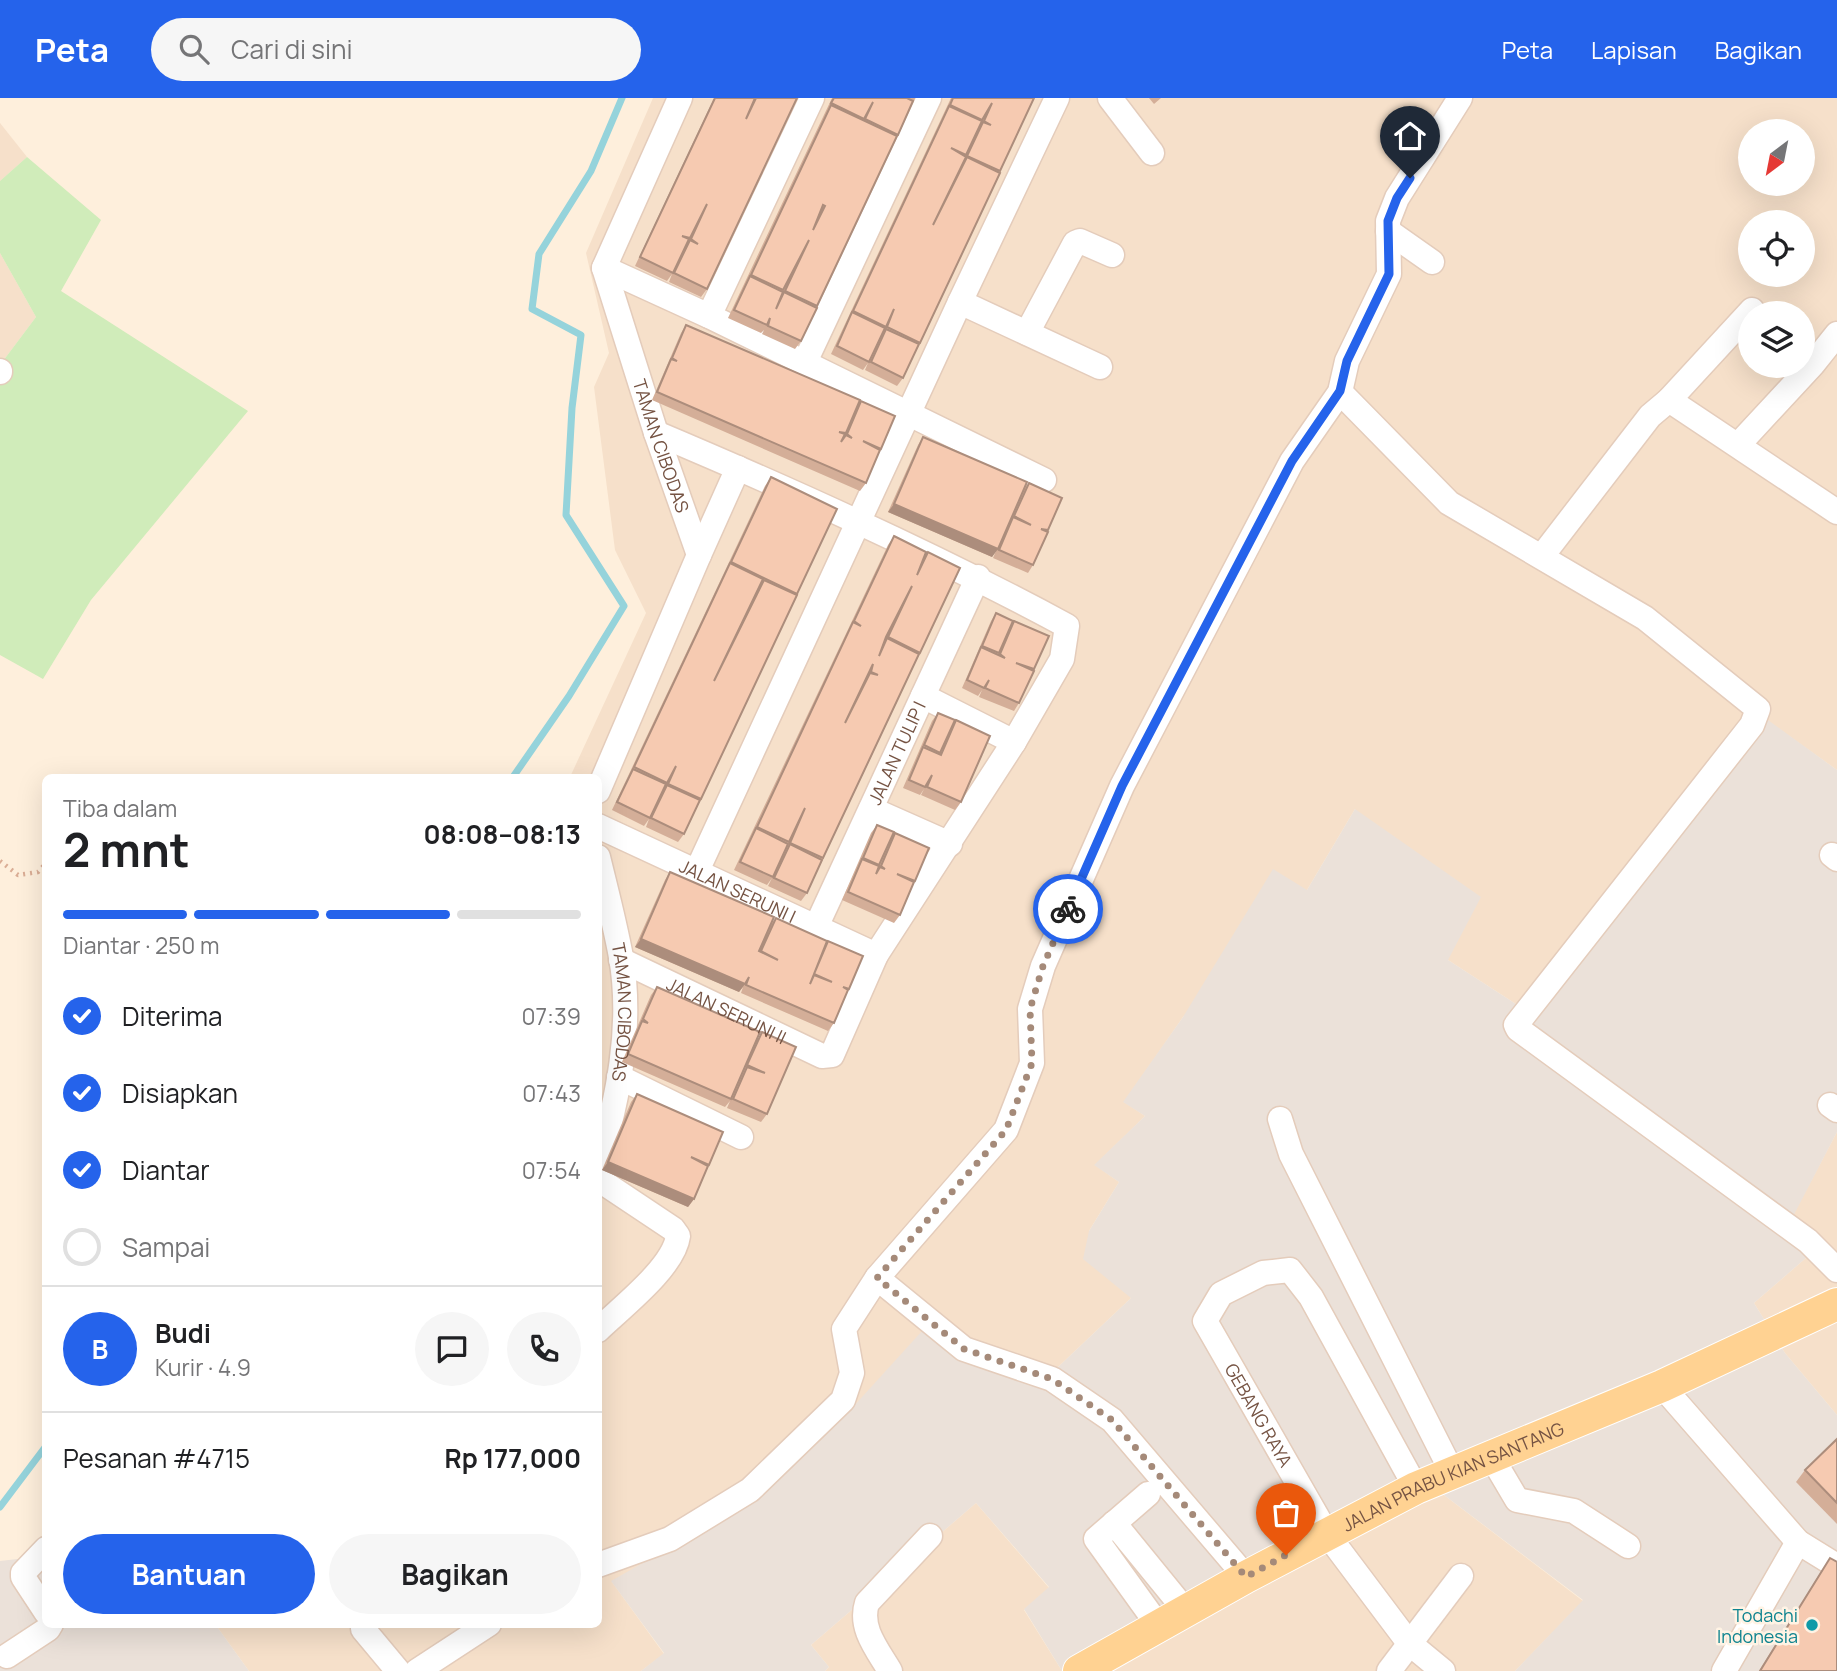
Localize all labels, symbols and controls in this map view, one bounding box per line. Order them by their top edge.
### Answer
search box [151,18,641,81]
text: Peta [35,27,109,72]
icon: search [175,30,213,68]
text: Cari di sini [231,31,353,67]
text: Peta [1502,33,1553,66]
text: Lapisan [1591,33,1677,66]
text: Bagikan [1715,33,1802,66]
pin [1380,106,1440,178]
icon: home [1391,117,1429,155]
north arrow [1738,119,1815,196]
map controls [1738,119,1815,378]
button: locate [1738,210,1815,287]
button: layers [1738,301,1815,378]
street label: TAMAN CIBODAS [628,376,695,516]
street label: JALAN TULIP I [862,697,931,808]
text: Tiba dalam [63,792,177,824]
text: 08:08–08:13 [424,816,581,852]
text: 2 mnt [63,818,190,881]
street label: JALAN SERUNI I [676,853,800,928]
courier [1033,874,1103,944]
icon: bike [1049,890,1087,928]
text: Diantar · 250 m [63,929,219,961]
street label: TAMAN CIBODAS [607,941,637,1083]
street label: JALAN SERUNI II [663,972,790,1049]
icon: check [63,997,101,1035]
text: Diterima [122,998,223,1034]
text: 07:39 [522,1000,581,1032]
icon: check [63,1074,101,1112]
text: Disiapkan [122,1075,238,1111]
text: 07:43 [522,1077,581,1109]
icon: check [63,1151,101,1189]
text: Diantar [122,1152,210,1188]
text: 07:54 [522,1154,581,1186]
text: Sampai [122,1229,210,1265]
button: chat [415,1312,489,1386]
button: phone [507,1312,581,1386]
text: Budi [155,1315,211,1351]
text: B [92,1331,108,1367]
text: Kurir · 4.9 [155,1351,251,1383]
street label: GEBANG RAYA [1220,1359,1298,1472]
street label: JALAN PRABU KIAN SANTANG [1338,1416,1568,1537]
text: Pesanan #4715 [63,1440,250,1476]
text: Rp 177,000 [445,1440,581,1476]
pin [1256,1483,1316,1555]
icon: bag [1267,1494,1305,1532]
button: Bantuan [63,1534,315,1614]
button: Bagikan [329,1534,581,1614]
place label: Todachi Indonesia [1717,1603,1798,1648]
marker: Todachi Indonesia [1804,1617,1820,1633]

